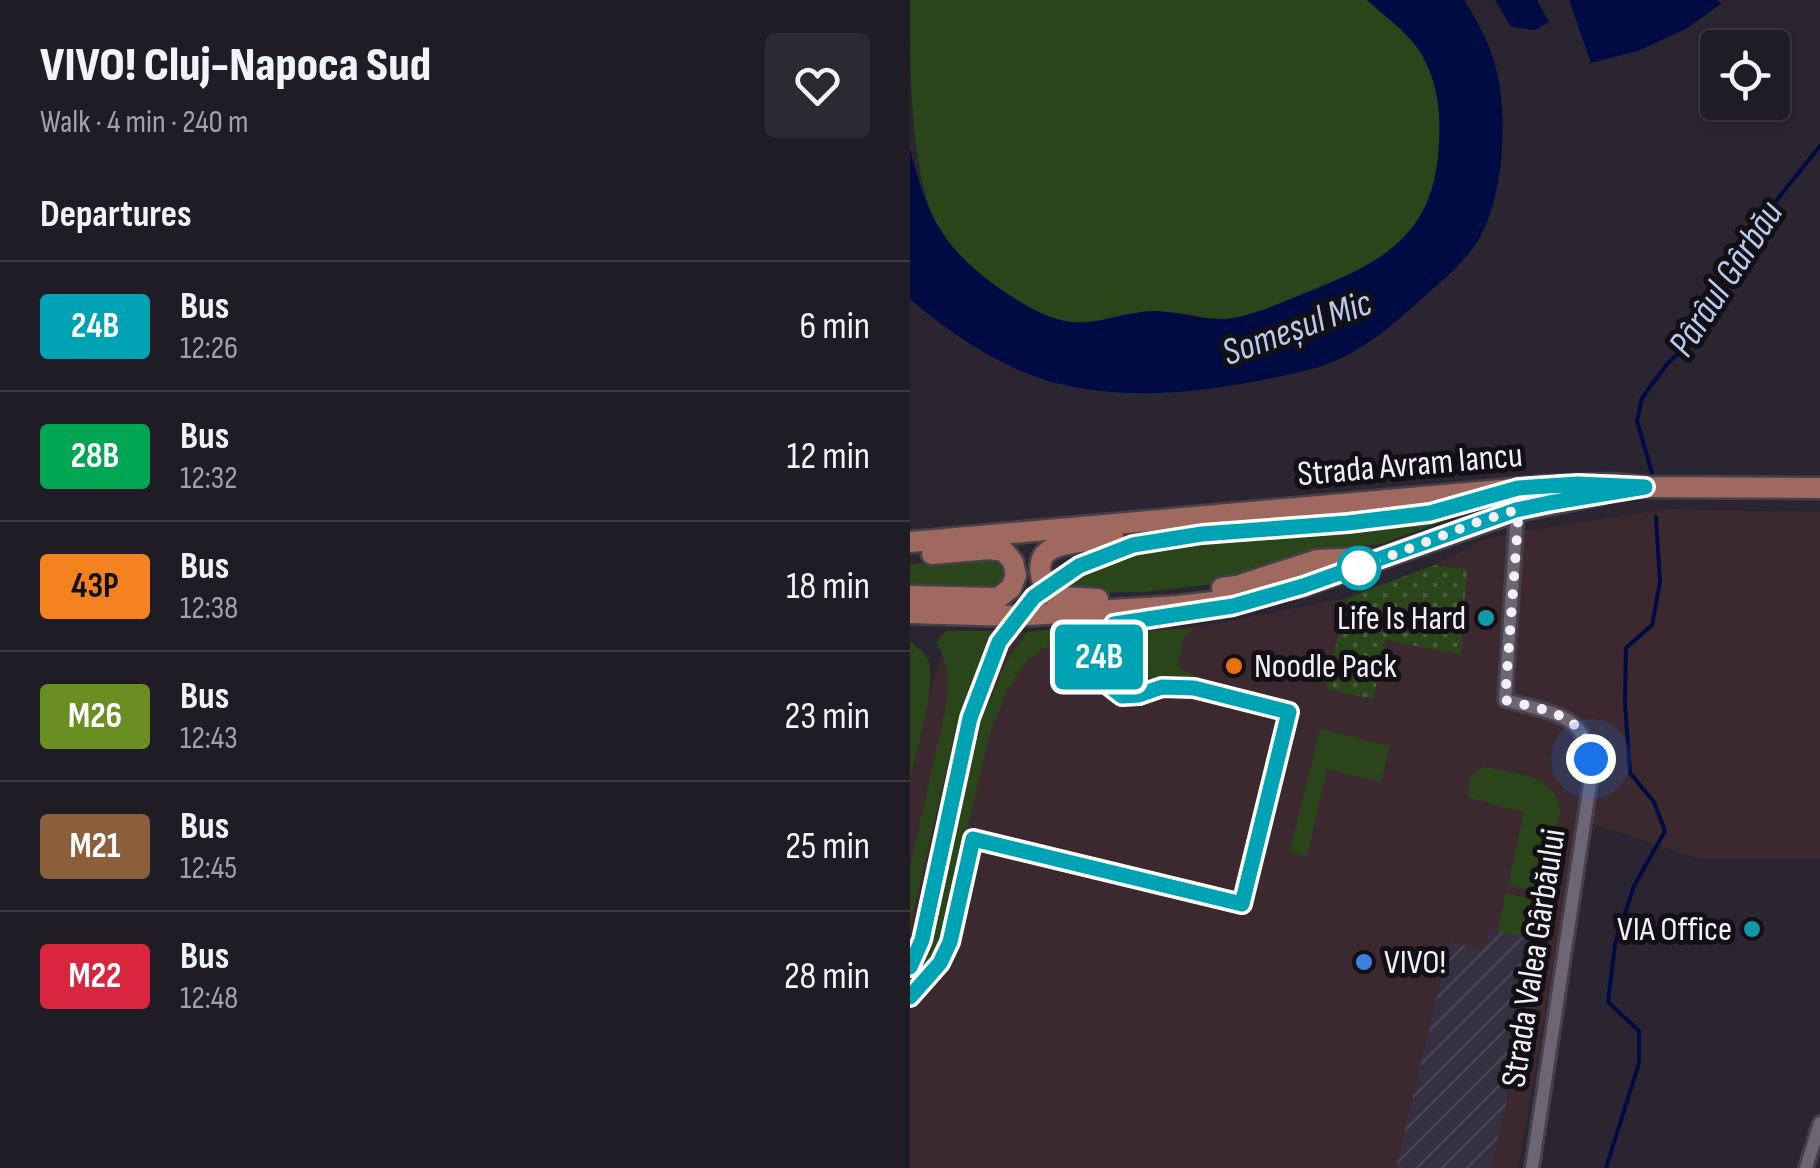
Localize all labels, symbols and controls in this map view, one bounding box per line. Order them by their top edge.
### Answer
map controls [1700,30,1790,120]
button: locate [1700,30,1790,120]
button: heart [765,33,870,138]
text: VIVO! Cluj-Napoca Sud [40,37,431,94]
text: Walk · 4 min · 240 m [40,103,248,142]
text: Departures [40,192,192,237]
water label: Pârâul Gârbău [1659,193,1793,365]
water label: Someșul Mic [1216,280,1378,376]
text: Bus [180,284,229,329]
text: 6 min [800,304,870,349]
text: 24B [71,305,119,348]
text: 12:26 [180,329,238,368]
text: Bus [180,414,229,459]
text: 12 min [787,434,870,479]
street label: Strada Avram Iancu [1296,434,1524,496]
text: 28B [71,435,119,478]
text: 12:32 [180,459,237,498]
text: Bus [180,544,229,589]
unlabelled marker [1338,547,1380,589]
text: 18 min [786,564,870,609]
text: 43P [71,565,119,608]
text: 12:38 [180,589,238,628]
place label: Life Is Hard [1337,597,1466,640]
marker: Life Is Hard [1475,607,1497,629]
line badge: 24B [1042,624,1156,690]
text: 24B [1075,636,1123,679]
place label: Noodle Pack [1254,645,1397,688]
marker: Noodle Pack [1223,655,1245,677]
text: Bus [180,674,229,719]
text: 23 min [785,694,870,739]
text: M26 [68,695,122,738]
text: 12:43 [180,719,238,758]
your location [1566,734,1616,784]
text: Bus [180,804,229,849]
text: 25 min [785,824,870,869]
text: M21 [69,825,121,868]
street label: Strada Valea Gârbăului [1492,826,1576,1090]
text: 12:45 [180,849,237,888]
place label: VIA Office [1617,908,1732,951]
marker: VIA Office [1741,918,1763,940]
text: Bus [180,934,229,979]
place label: VIVO! [1384,941,1446,984]
marker: VIVO! [1353,951,1375,973]
text: 28 min [784,954,870,999]
text: M22 [69,955,121,998]
text: 12:48 [180,979,238,1018]

